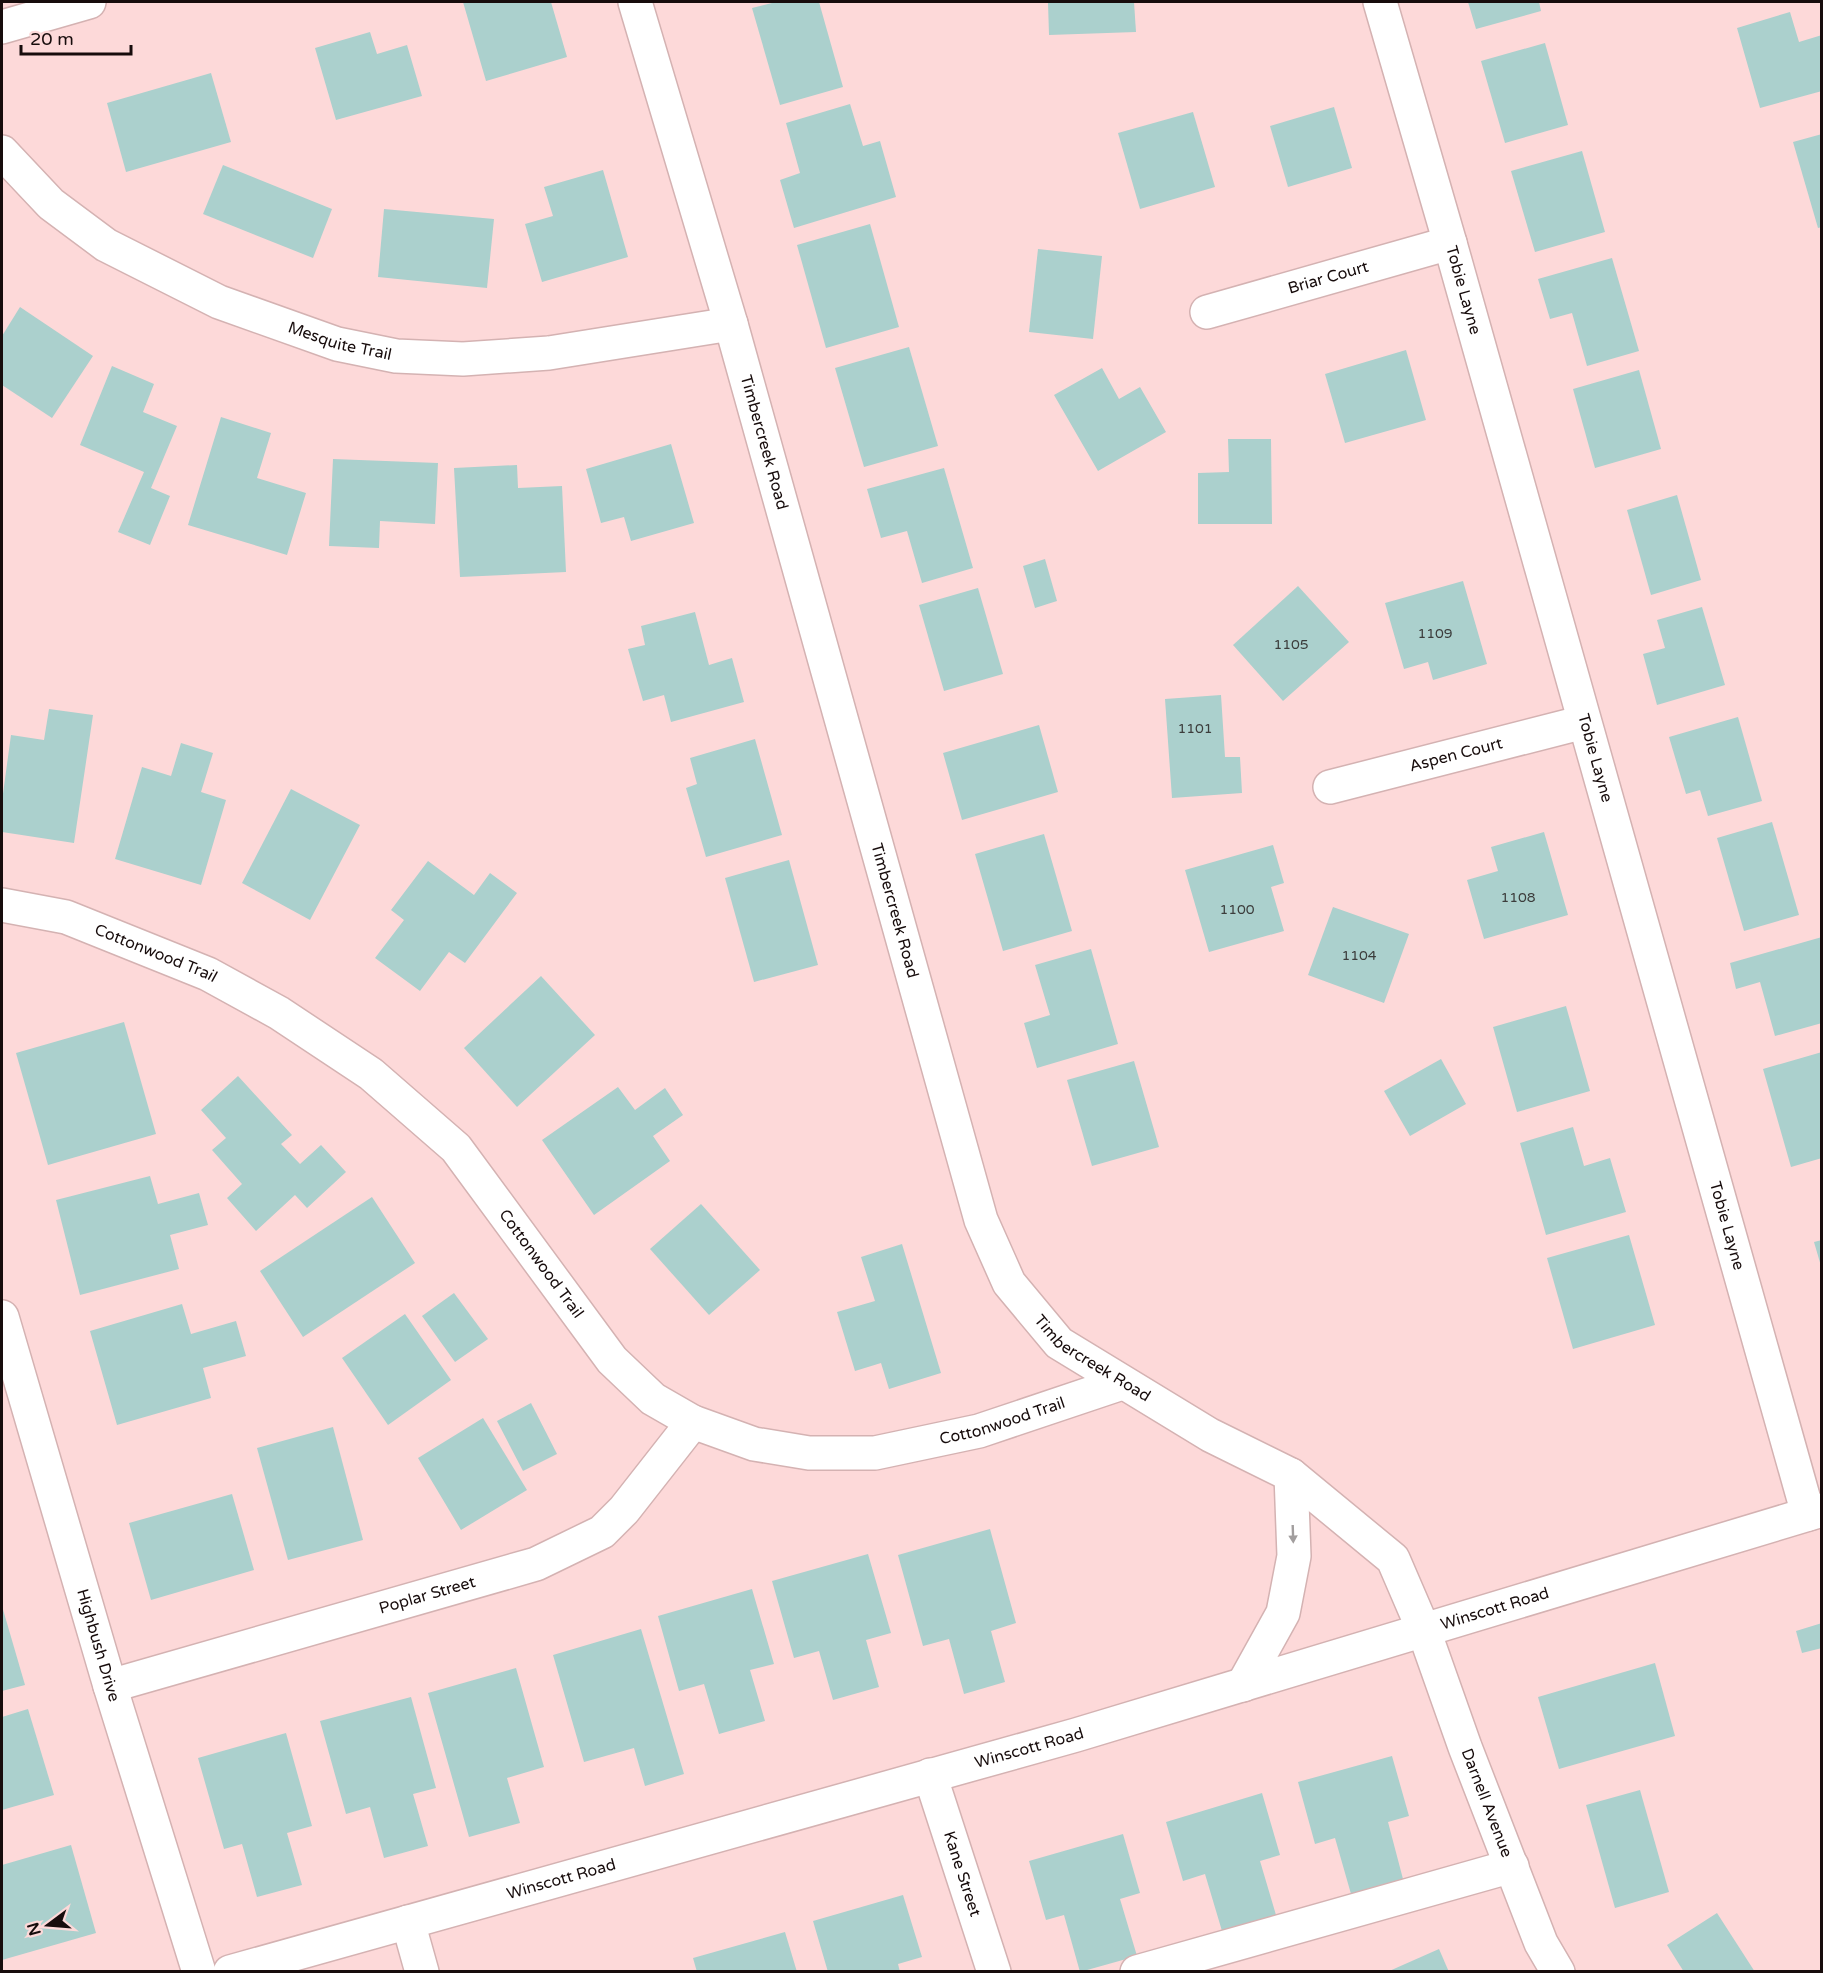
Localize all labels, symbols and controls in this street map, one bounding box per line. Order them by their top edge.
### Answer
scale bar [21,18,130,56]
text: 20 m [30,28,74,50]
street label: Tobie Layne [1441,244,1485,337]
street label: Briar Court [1286,257,1371,299]
street label: Mesquite Trail [285,317,394,365]
street label: Timbercreek Road [736,373,792,512]
house number: 1109 [1417,625,1453,642]
house number: 1105 [1273,636,1309,653]
street label: Tobie Layne [1573,711,1617,805]
house number: 1101 [1177,720,1213,737]
street label: Aspen Court [1407,733,1505,776]
street label: Timbercreek Road [866,841,923,980]
house number: 1108 [1500,889,1536,906]
house number: 1100 [1219,901,1255,918]
street label: Cottonwood Trail [92,920,221,987]
house number: 1104 [1341,947,1377,964]
street label: Tobie Layne [1705,1179,1749,1272]
street label: Cottonwood Trail [495,1205,588,1322]
street label: Timbercreek Road [1030,1311,1154,1406]
street label: Cottonwood Trail [938,1393,1068,1449]
one-way arrow [1288,1524,1298,1543]
street label: Poplar Street [377,1572,478,1618]
street label: Winscott Road [1438,1583,1551,1634]
street label: Highbush Drive [72,1586,124,1704]
street label: Winscott Road [972,1723,1086,1773]
street label: Darnell Avenue [1457,1746,1517,1860]
street label: Kane Street [939,1829,985,1919]
street label: Winscott Road [504,1854,618,1904]
north arrow [18,1895,78,1955]
text: N [23,1920,46,1938]

